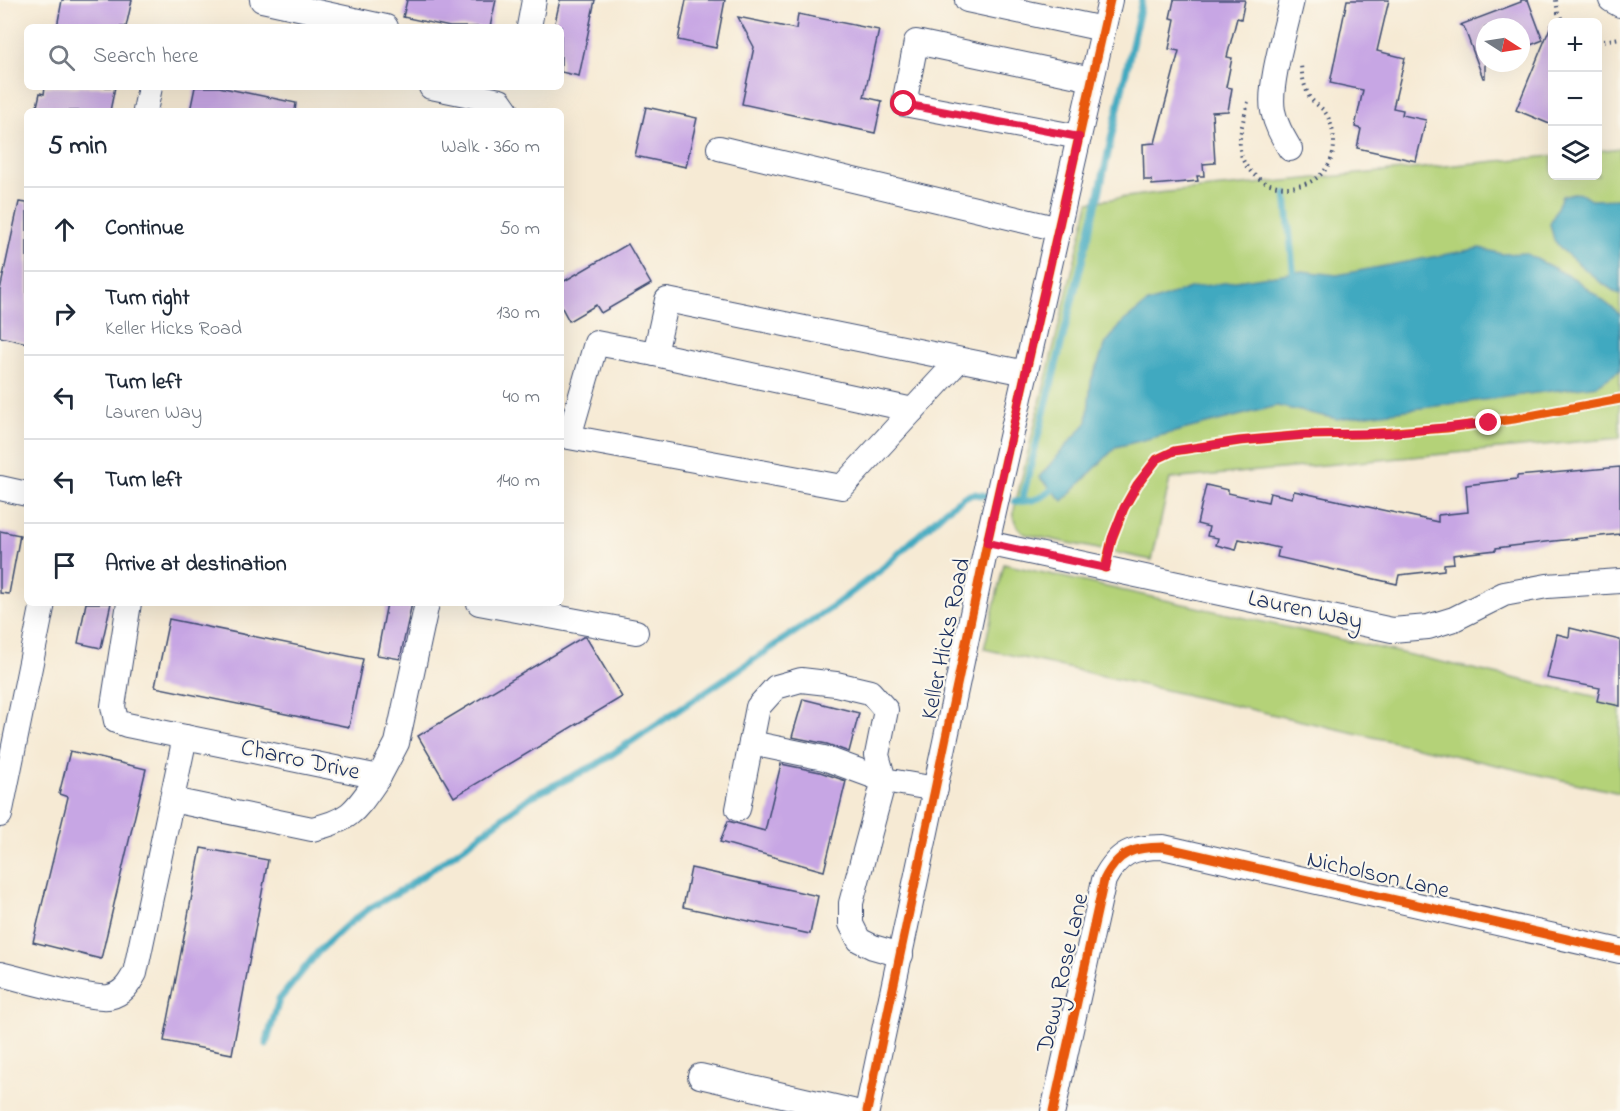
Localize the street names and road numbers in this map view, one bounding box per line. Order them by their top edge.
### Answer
street label: Keller Hicks Road [913,554,981,723]
street label: Lauren Way [1244,582,1366,641]
street label: Charro Drive [237,731,363,791]
street label: Nicholson Lane [1303,843,1453,909]
street label: Dewy Rose Lane [1028,890,1100,1057]

